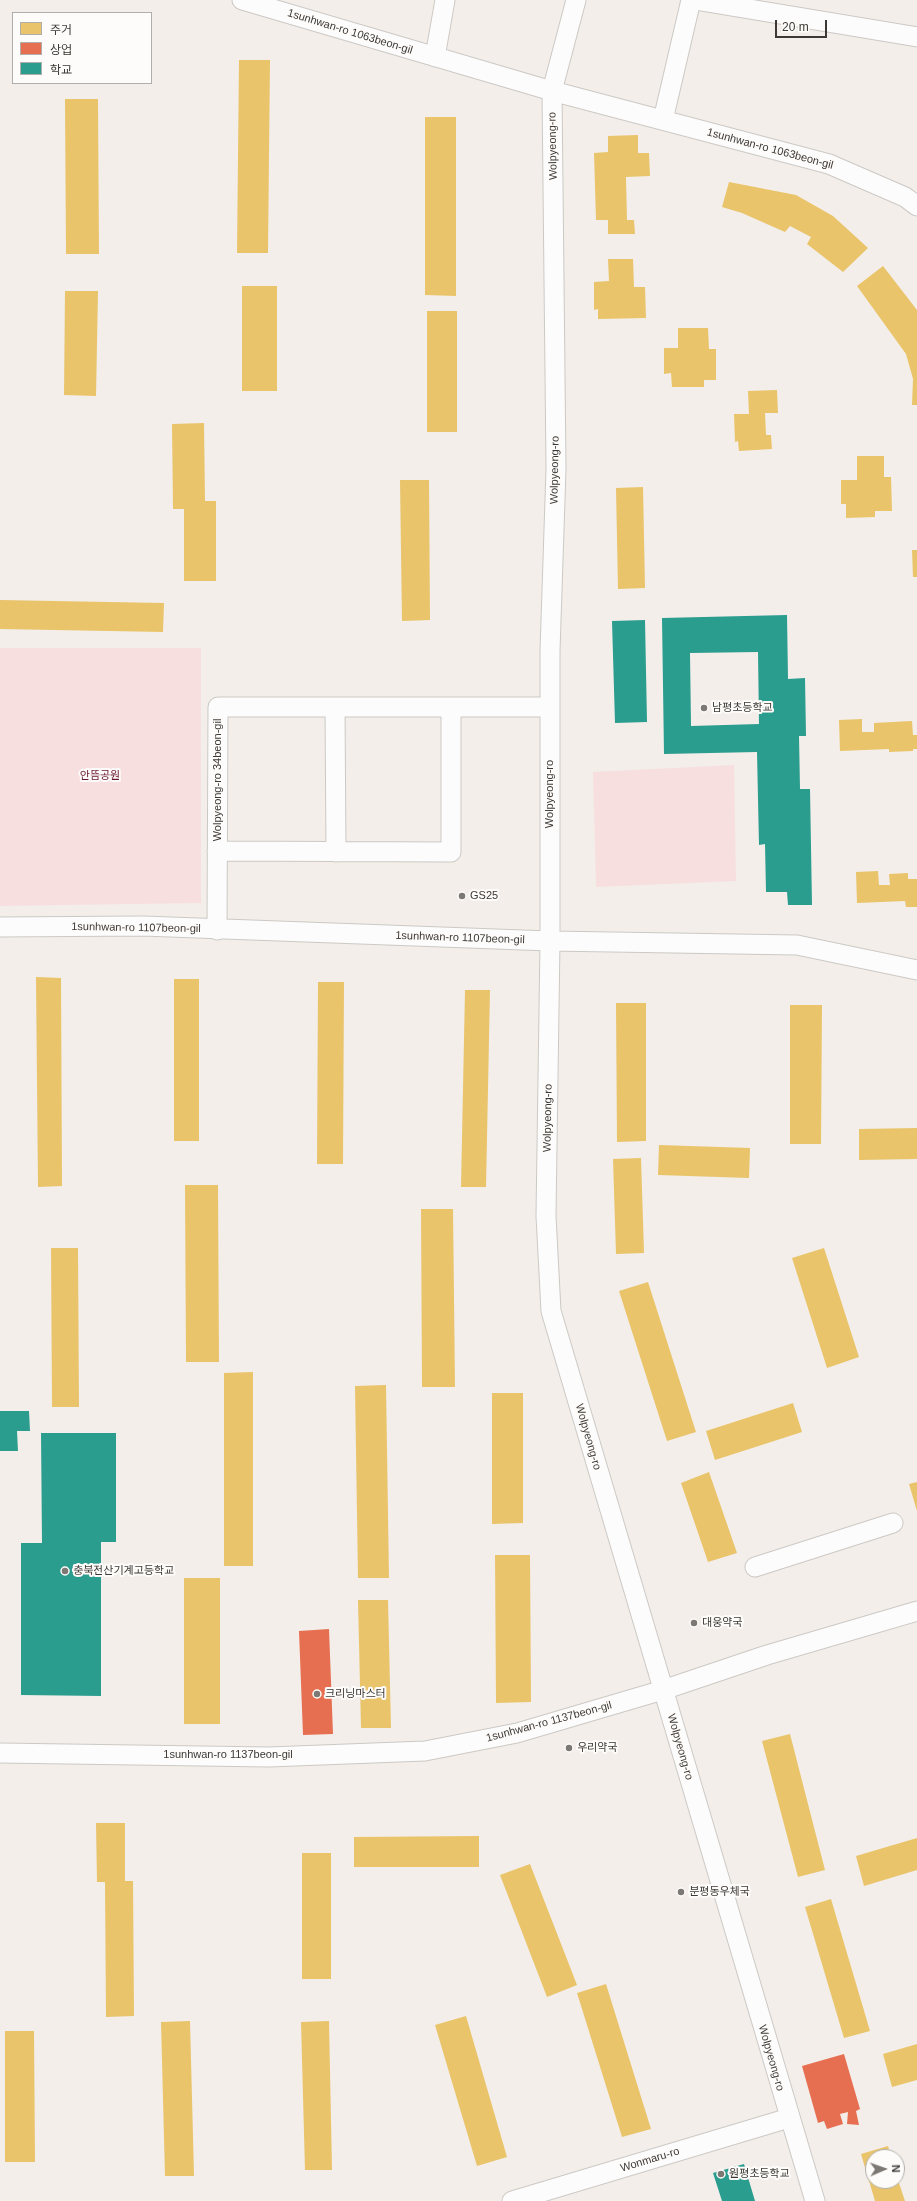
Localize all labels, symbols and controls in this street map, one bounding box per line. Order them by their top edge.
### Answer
street label: 1sunhwan-ro 1063beon-gil [286,7,414,57]
legend [12,12,152,84]
scale bar [777,12,829,38]
text: 20 m [782,20,809,34]
text: 주거 [50,23,72,37]
text: 상업 [50,43,72,57]
text: 학교 [50,63,72,77]
street label: Wolpyeong-ro [546,112,560,180]
street label: 1sunhwan-ro 1063beon-gil [705,126,835,172]
street label: Wolpyeong-ro [548,436,562,504]
place label: 남평초등학교 [712,701,773,715]
marker: 남평초등학교 [699,703,709,713]
street label: Wolpyeong-ro 34beon-gil [211,719,225,841]
street label: Wolpyeong-ro [543,760,557,828]
park label: 안뜸공원 [80,769,120,783]
place label: GS25 [470,889,498,903]
marker: GS25 [457,891,467,901]
street label: 1sunhwan-ro 1107beon-gil [71,920,201,936]
street label: 1sunhwan-ro 1107beon-gil [395,929,525,947]
street label: Wolpyeong-ro [541,1084,555,1152]
street label: Wolpyeong-ro [572,1402,604,1472]
place label: 충북전산기계고등학교 [73,1564,174,1578]
marker: 충북전산기계고등학교 [60,1566,70,1576]
place label: 대웅약국 [702,1616,742,1630]
marker: 대웅약국 [689,1618,699,1628]
place label: 크리닝마스터 [325,1687,386,1701]
marker: 크리닝마스터 [312,1689,322,1699]
street label: 1sunhwan-ro 1137beon-gil [485,1699,613,1745]
street label: Wolpyeong-ro [664,1712,696,1782]
place label: 우리약국 [577,1741,617,1755]
marker: 우리약국 [564,1743,574,1753]
street label: 1sunhwan-ro 1137beon-gil [163,1748,293,1762]
place label: 분평동우체국 [689,1885,750,1899]
marker: 분평동우체국 [676,1887,686,1897]
street label: Wolpyeong-ro [755,2023,787,2093]
street label: Wonmaru-ro [619,2145,681,2175]
north arrow [865,2149,905,2189]
text: N [890,2164,902,2173]
place label: 원평초등학교 [729,2167,790,2181]
marker: 원평초등학교 [716,2169,726,2179]

